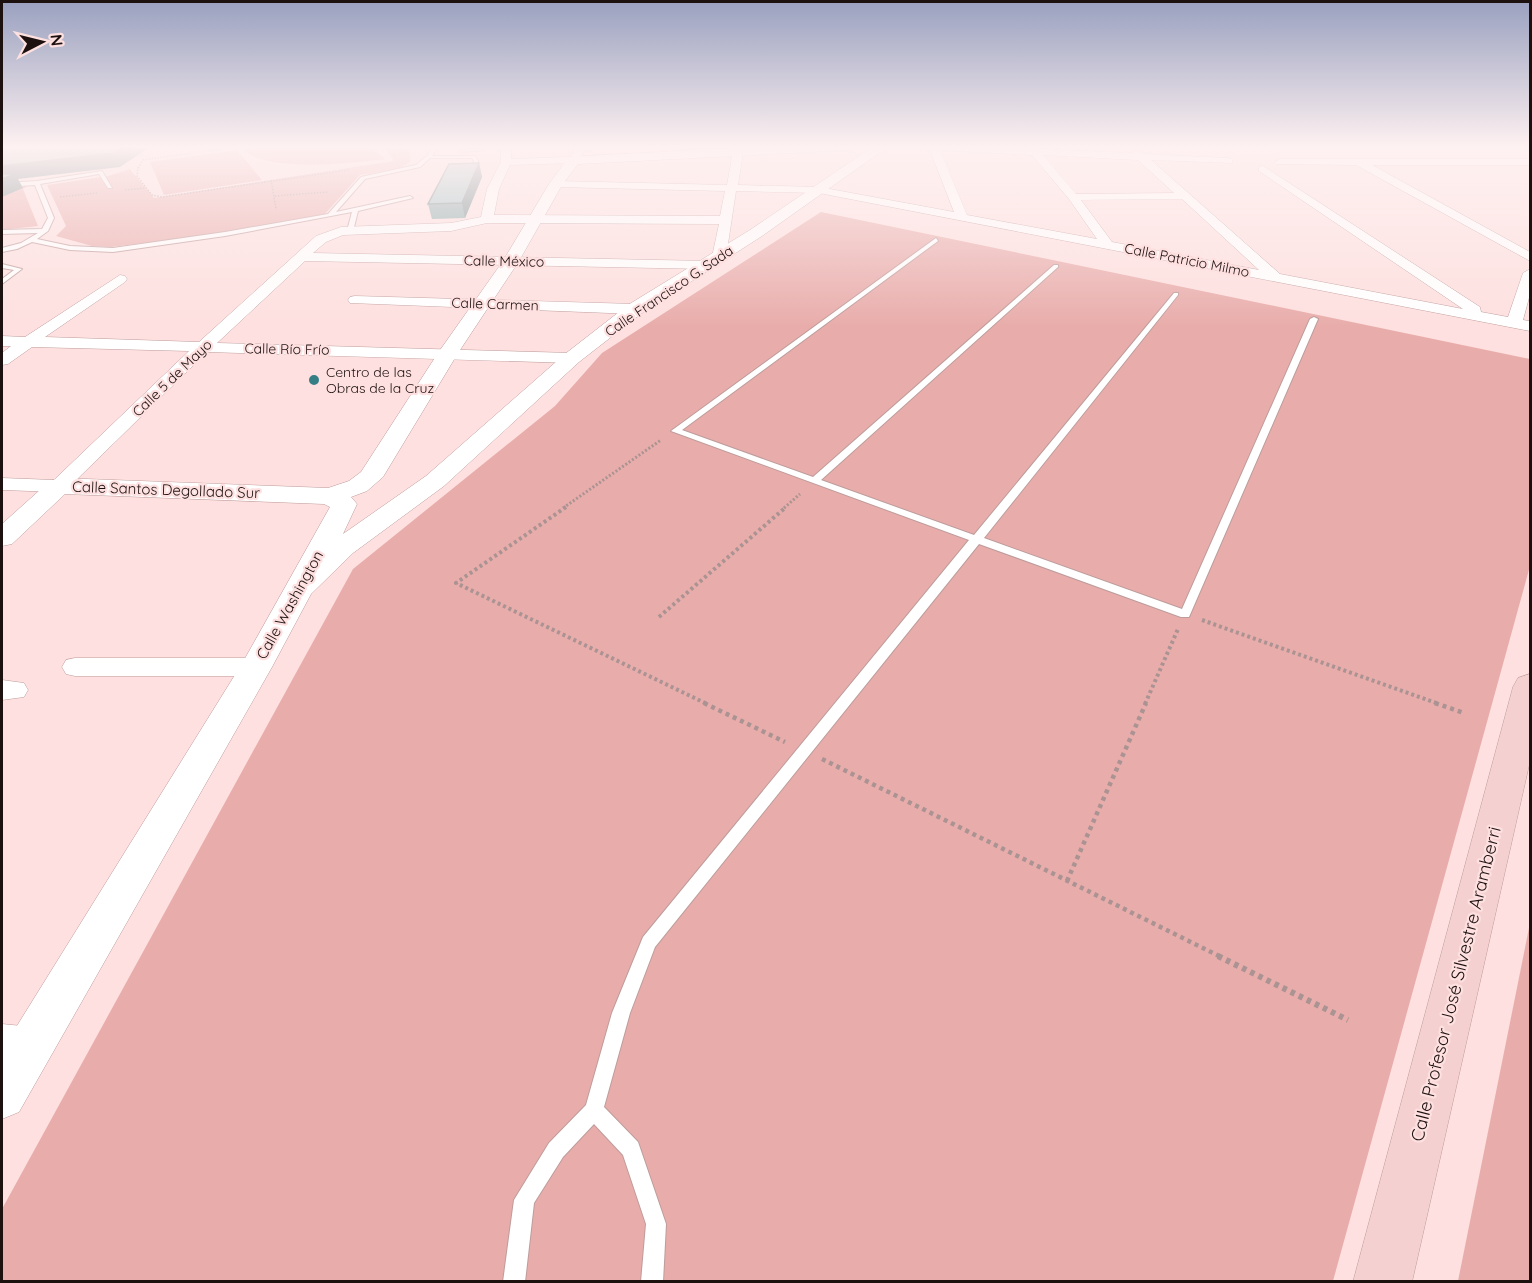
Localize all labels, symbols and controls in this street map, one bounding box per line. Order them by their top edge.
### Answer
north arrow [12,12,72,72]
text: N [46,33,68,47]
street label: Calle Patricio Milmo [1123,239,1251,281]
street label: Calle Francisco G. Sada [601,241,737,341]
street label: Calle México [464,251,544,271]
street label: Calle Carmen [451,293,539,315]
street label: Calle 5 de Mayo [128,335,216,421]
street label: Calle Río Frío [244,339,330,359]
place label: Centro de las Obras de la Cruz [326,363,435,397]
marker: Centro de las Obras de la Cruz [307,373,321,387]
street label: Calle Santos Degollado Sur [72,477,261,502]
street label: Calle Washington [252,547,327,662]
street label: Calle Profesor José Silvestre Aramberri [1405,824,1506,1144]

